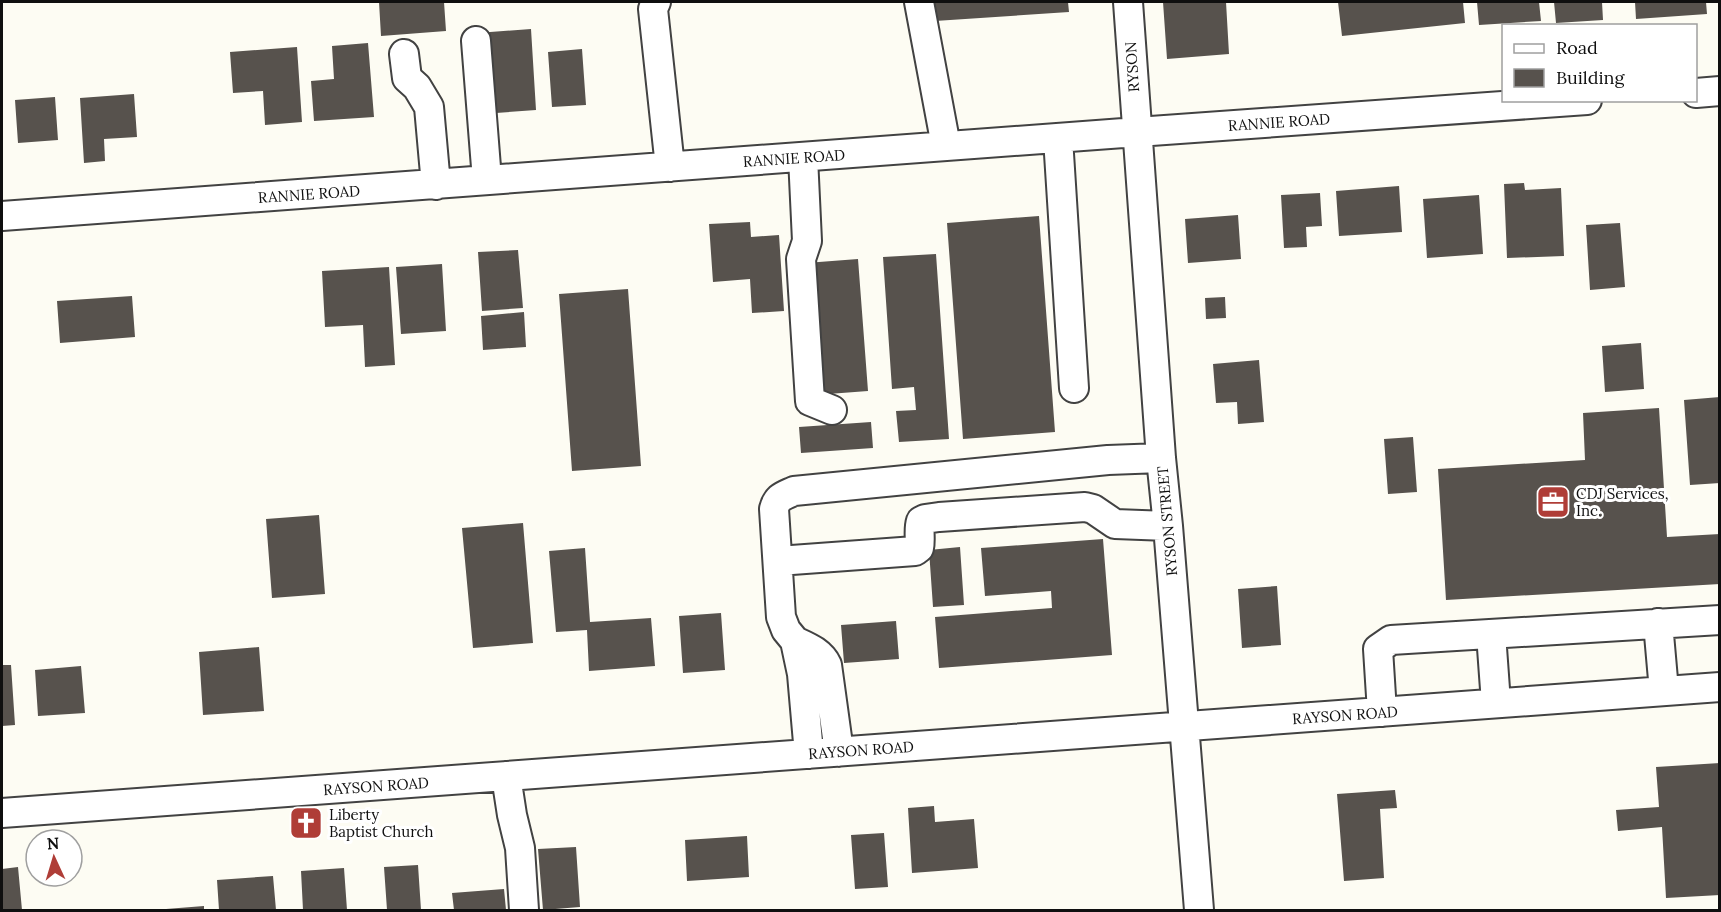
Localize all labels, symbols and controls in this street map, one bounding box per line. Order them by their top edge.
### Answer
legend [1502,24,1697,102]
text: Road [1556,36,1598,59]
street label: RYSON [1121,41,1143,93]
text: Building [1556,66,1626,89]
street label: RANNIE ROAD [1227,109,1331,135]
street label: RANNIE ROAD [742,145,846,171]
street label: RANNIE ROAD [257,181,361,207]
street label: RYSON STREET [1153,465,1181,577]
office icon: CDJ Services, Inc. [1535,484,1571,520]
place label: CDJ Services, Inc. [1576,484,1669,520]
street label: RAYSON ROAD [1292,702,1398,728]
street label: RAYSON ROAD [808,737,914,763]
street label: RAYSON ROAD [323,773,429,799]
church icon: Liberty Baptist Church [288,805,324,841]
place label: Liberty Baptist Church [329,805,434,841]
north arrow [24,828,84,888]
text: N [46,833,60,853]

